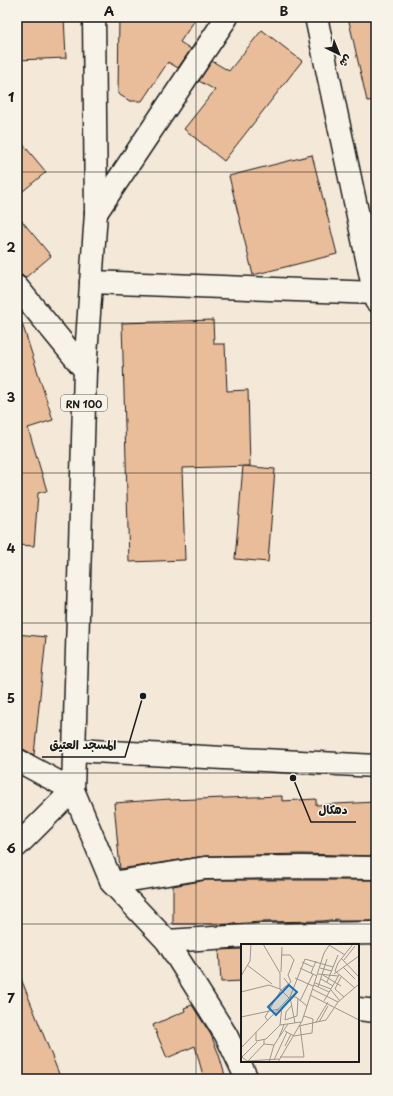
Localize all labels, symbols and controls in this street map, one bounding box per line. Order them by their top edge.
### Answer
text: A [104,1,114,20]
text: B [280,1,289,20]
north arrow [319,34,359,74]
text: ش [336,51,356,72]
text: 1 [8,87,14,106]
text: 2 [6,237,16,256]
text: 3 [7,387,16,406]
road number: RN 100 [61,395,107,411]
text: 4 [7,538,16,557]
text: 5 [7,688,15,707]
callout: المسجد العتيق [42,733,125,757]
text: المسجد العتيق [50,735,116,753]
callout: دهكال [311,798,356,822]
text: دهكال [318,800,348,818]
text: 6 [6,838,16,857]
inset map [241,944,359,1062]
text: 7 [7,988,15,1007]

